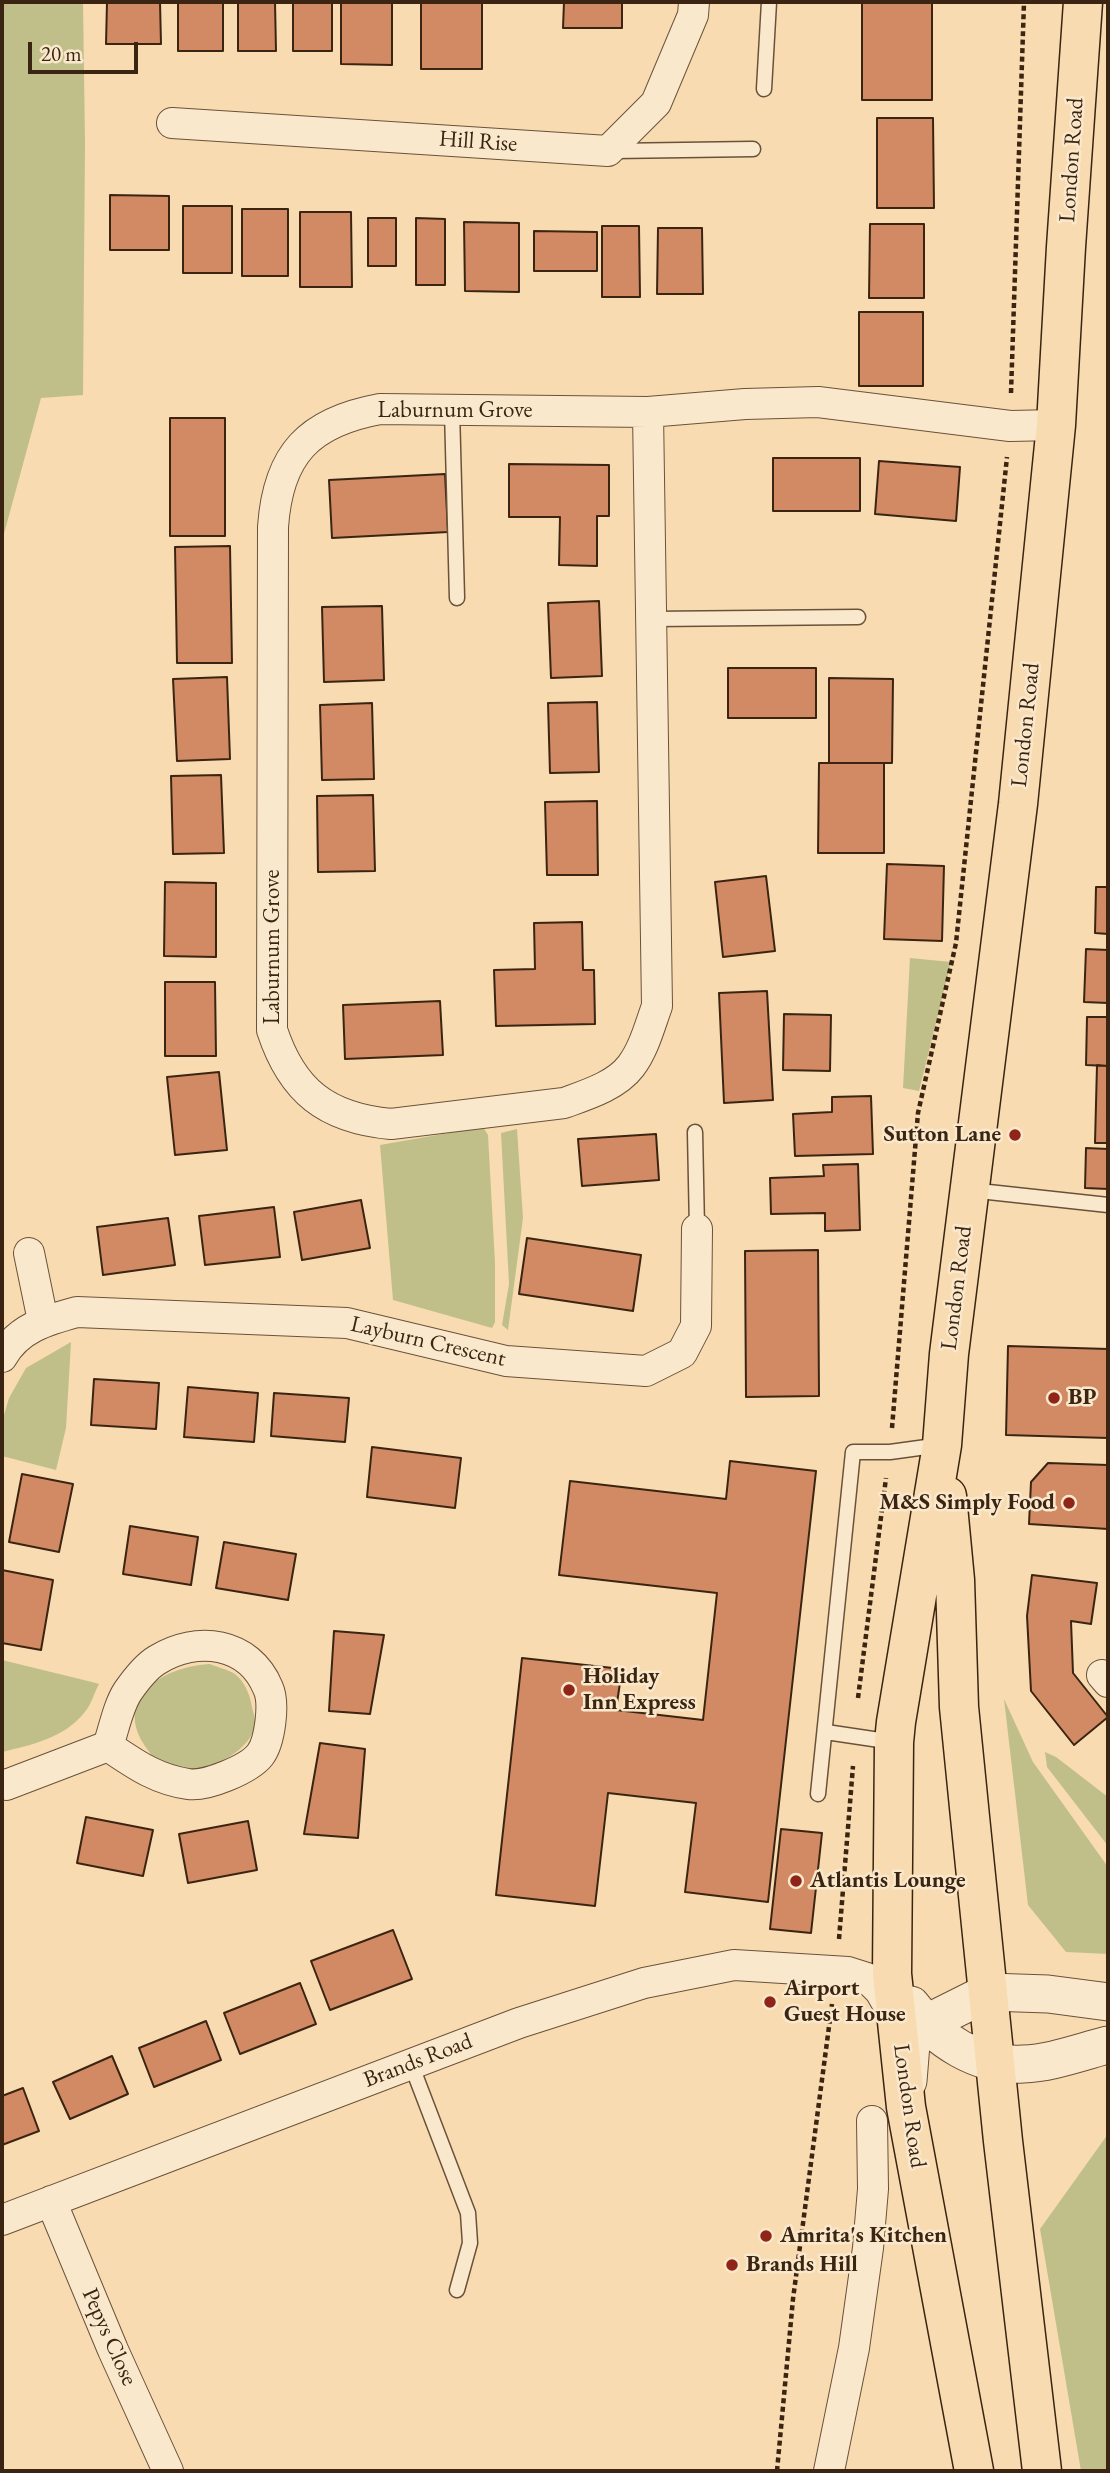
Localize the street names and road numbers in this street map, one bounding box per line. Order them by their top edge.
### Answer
street label: London Road [1054,97,1090,223]
street label: Hill Rise [438,126,518,158]
street label: Laburnum Grove [378,397,532,425]
street label: London Road [1006,661,1046,789]
street label: Laburnum Grove [259,870,287,1024]
street label: London Road [936,1224,978,1352]
street label: Layburn Crescent [348,1311,508,1373]
street label: Brands Road [360,2028,476,2094]
street label: London Road [887,2042,931,2170]
street label: Pepys Close [75,2284,143,2390]

